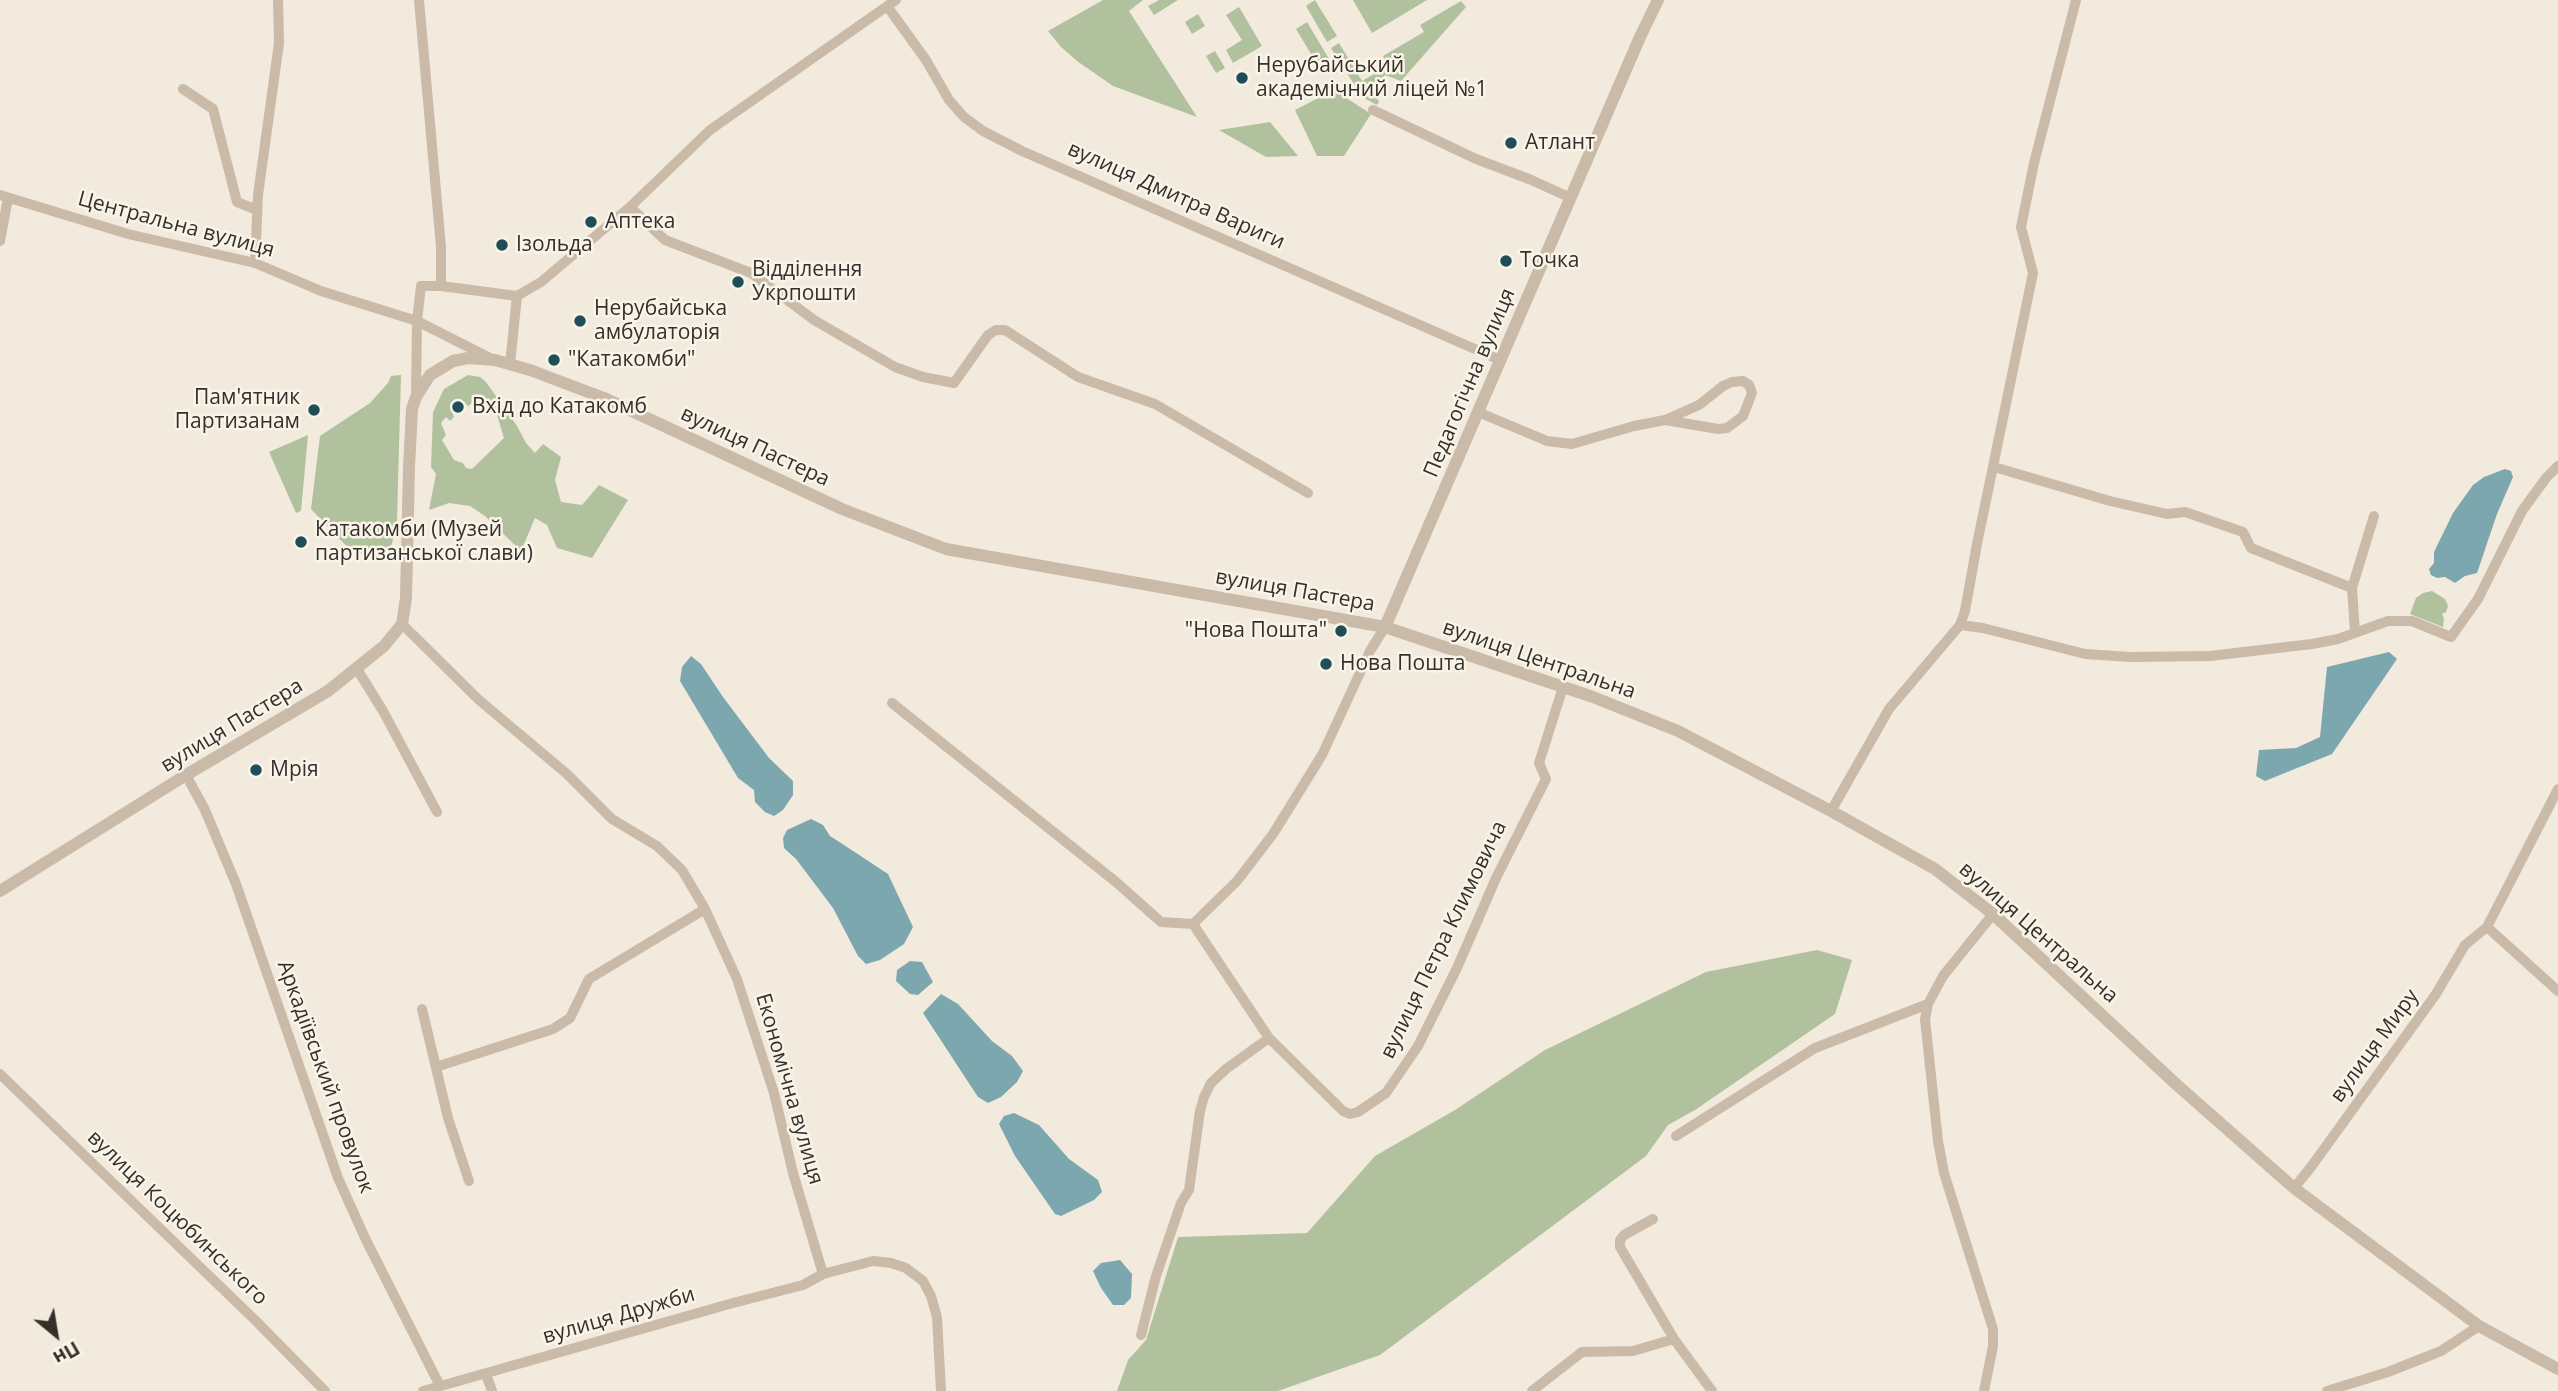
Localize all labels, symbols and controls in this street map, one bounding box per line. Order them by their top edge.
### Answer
place label: Нерубайський академічний ліцей №1 [1256,53,1487,103]
marker: Нерубайський академічний ліцей №1 [1234,70,1250,86]
place label: Атлант [1525,130,1595,156]
marker: Атлант [1503,135,1519,151]
street label: вулиця Дмитра Вариги [1064,137,1288,255]
street label: Центральна вулиця [75,187,277,263]
place label: Аптека [605,209,675,235]
marker: Аптека [583,214,599,230]
place label: Ізольда [516,232,593,258]
marker: Ізольда [494,237,510,253]
place label: Точка [1520,248,1579,274]
marker: Точка [1498,253,1514,269]
place label: Відділення Укрпошти [752,257,862,307]
marker: Відділення Укрпошти [730,274,746,290]
street label: Педагогічна вулиця [1419,285,1521,481]
place label: Нерубайська амбулаторія [594,296,727,346]
marker: Нерубайська амбулаторія [572,313,588,329]
place label: "Катакомби" [568,347,695,373]
marker: "Катакомби" [546,352,562,368]
place label: Пам'ятник Партизанам [175,385,300,435]
place label: Вхід до Катакомб [472,394,647,420]
marker: Вхід до Катакомб [450,399,466,415]
street label: вулиця Пастера [677,401,833,493]
marker: Пам'ятник Партизанам [306,402,322,418]
place label: Катакомби (Музей партизанської слави) [315,517,533,567]
marker: Катакомби (Музей партизанської слави) [293,534,309,550]
street label: вулиця Пастера [1213,565,1377,617]
street label: вулиця Центральна [1439,615,1639,705]
place label: "Нова Пошта" [1185,618,1327,644]
marker: "Нова Пошта" [1333,623,1349,639]
place label: Нова Пошта [1340,651,1465,677]
marker: Нова Пошта [1318,656,1334,672]
street label: вулиця Пастера [156,674,308,778]
place label: Мрія [270,757,319,783]
marker: Мрія [248,762,264,778]
street label: вулиця Петра Климовича [1375,817,1513,1063]
street label: вулиця Центральна [1953,857,2123,1009]
street label: Аркадіївський провулок [271,957,379,1197]
street label: вулиця Миру [2325,984,2425,1108]
street label: Економічна вулиця [750,991,828,1187]
street label: вулиця Коцюбинського [82,1125,272,1311]
street label: вулиця Дружби [540,1282,698,1350]
north arrow [21,1300,91,1370]
text: Пн [48,1335,85,1371]

